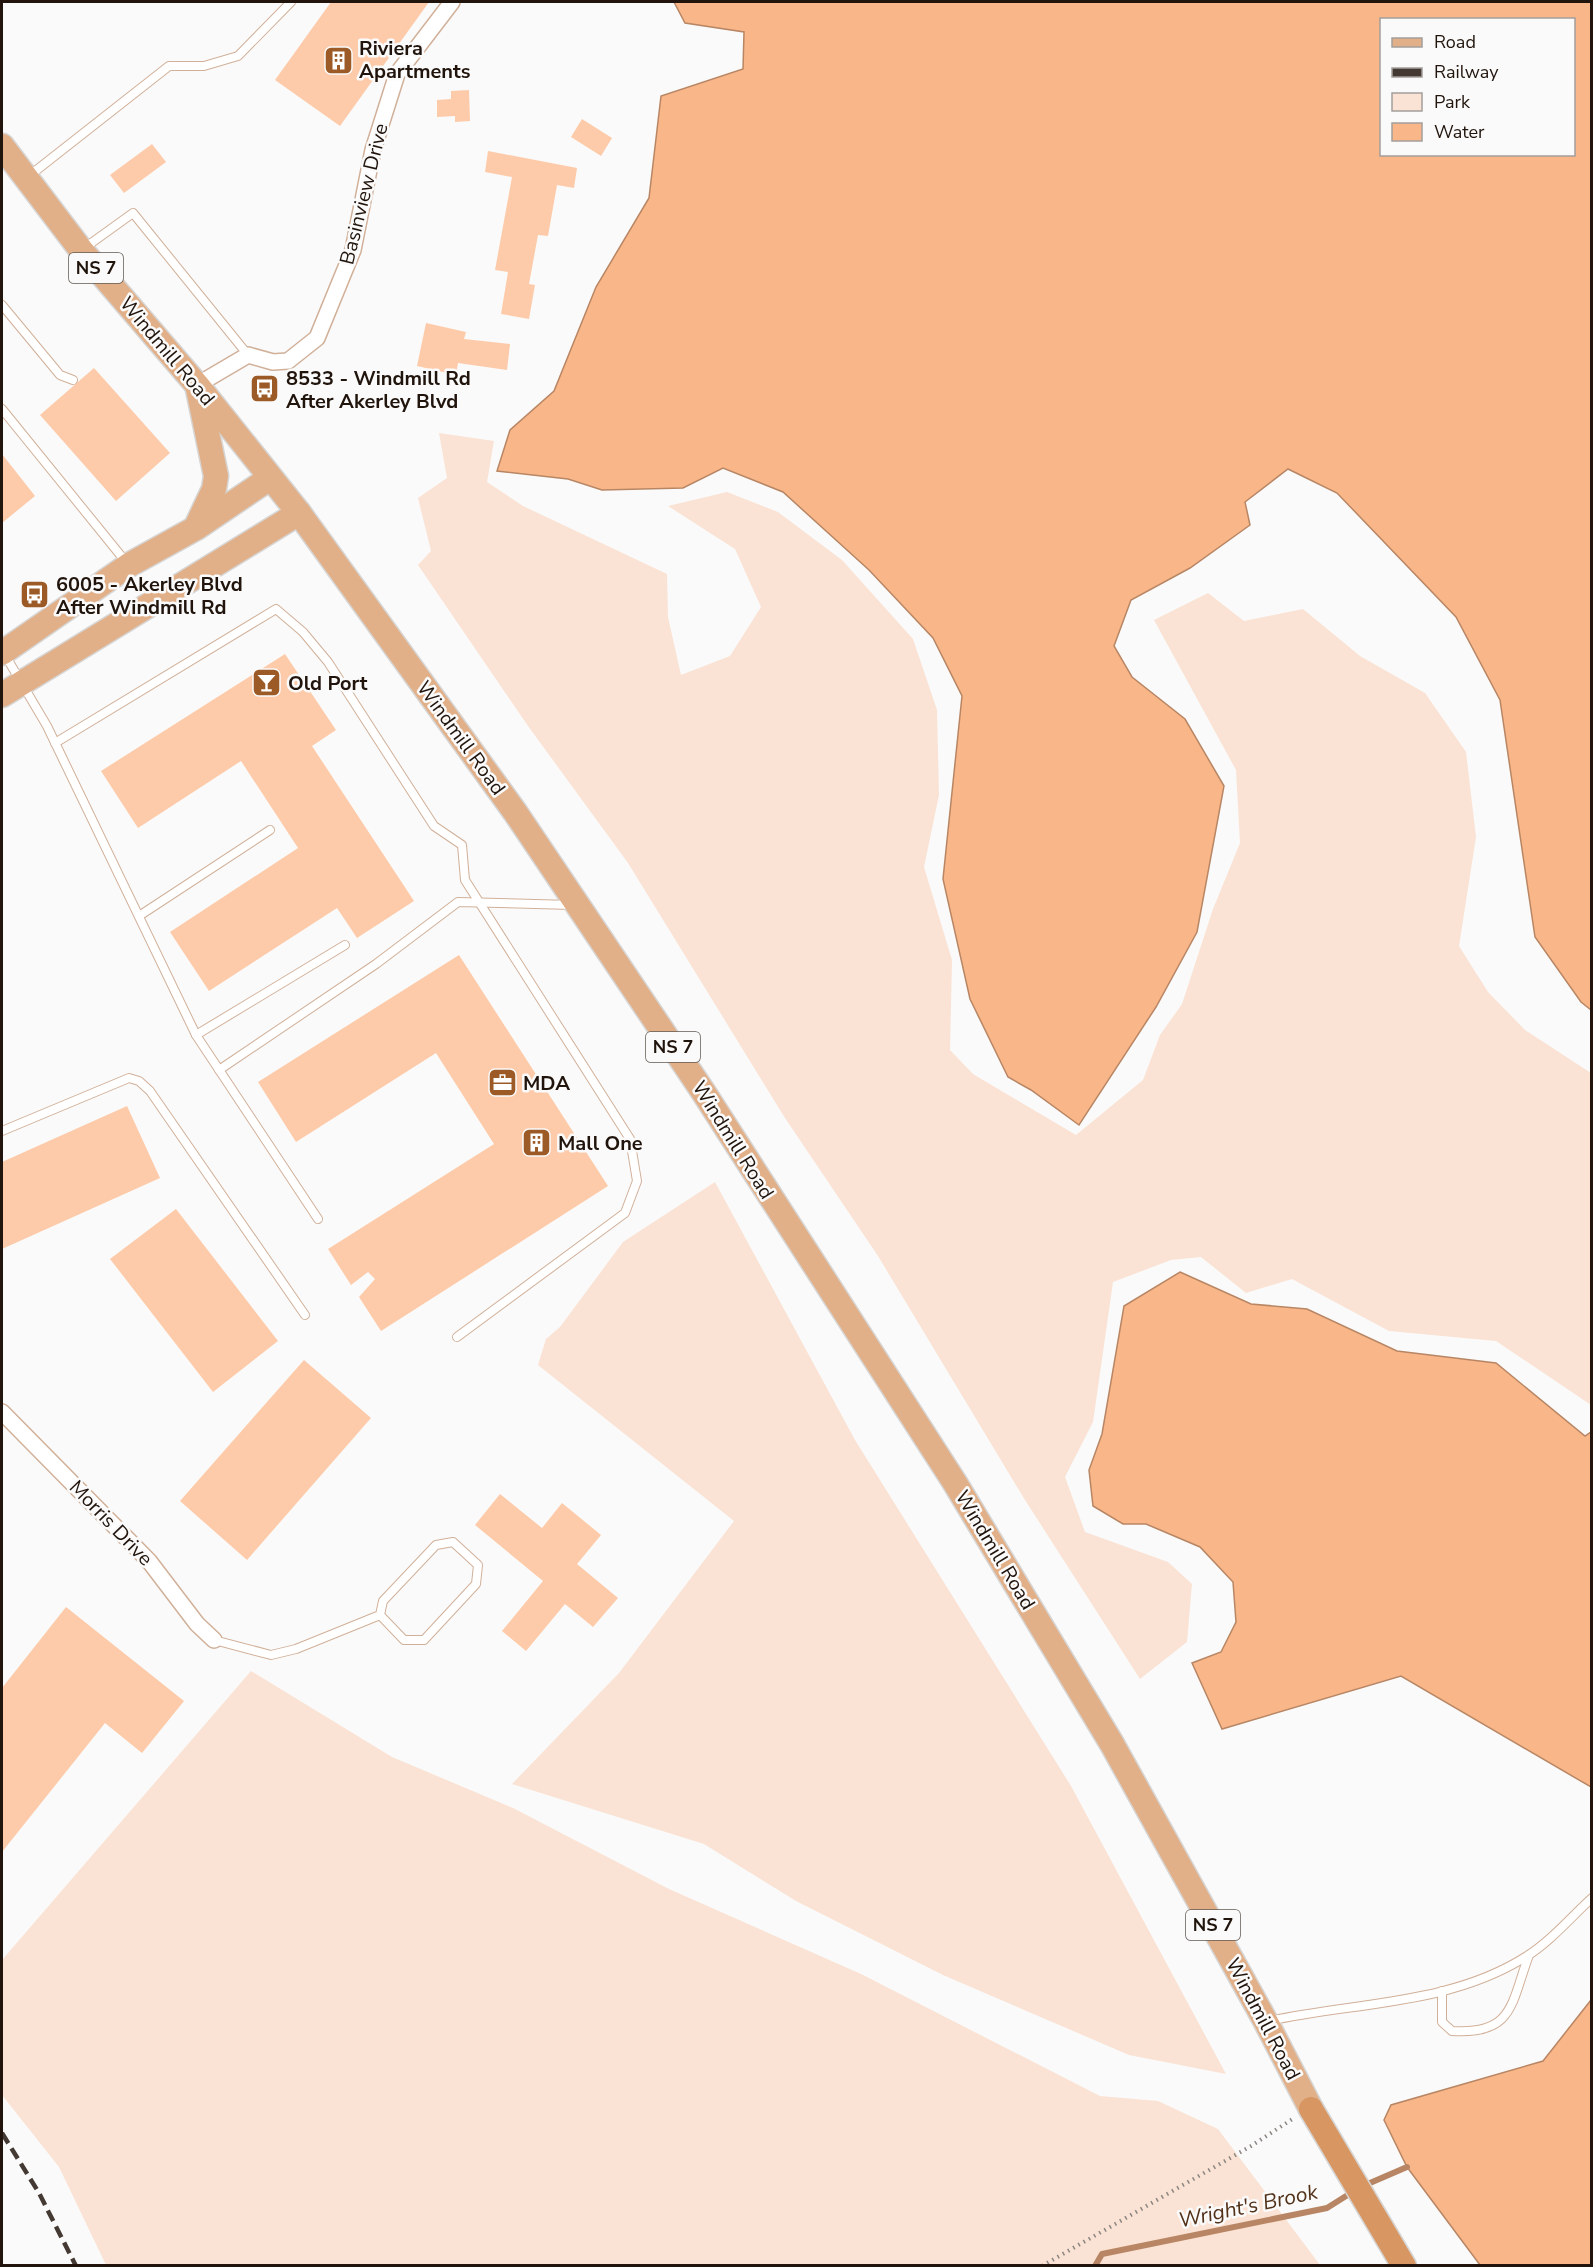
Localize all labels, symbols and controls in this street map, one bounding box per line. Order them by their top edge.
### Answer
legend [1380,18,1575,156]
text: Road [1434,30,1476,54]
place label: Riviera Apartments [359,35,471,85]
building icon: Riviera Apartments [322,44,354,76]
text: Railway [1434,60,1499,84]
text: Park [1434,90,1471,114]
text: Water [1434,120,1485,144]
street label: Basinview Drive [333,121,395,267]
road number: NS 7 [69,253,123,283]
street label: Windmill Road [113,291,221,411]
place label: 8533 - Windmill Rd After Akerley Blvd [286,365,471,415]
bus stop icon: 8533 - Windmill Rd After Akerley Blvd [249,373,281,405]
place label: 6005 - Akerley Blvd After Windmill Rd [56,571,243,621]
bus stop icon: 6005 - Akerley Blvd After Windmill Rd [19,579,51,611]
bar icon: Old Port [251,667,283,699]
place label: Old Port [288,670,368,697]
street label: Windmill Road [410,675,512,801]
road number: NS 7 [646,1032,700,1062]
office icon: MDA [486,1067,518,1099]
place label: MDA [523,1070,570,1097]
street label: Windmill Road [686,1076,780,1204]
building icon: Mall One [521,1127,553,1159]
place label: Mall One [558,1130,643,1157]
street label: Morris Drive [63,1474,159,1572]
street label: Windmill Road [949,1485,1041,1615]
road number: NS 7 [1186,1910,1240,1940]
street label: Windmill Road [1219,1953,1307,2085]
water label: Wright's Brook [1176,2177,1321,2234]

